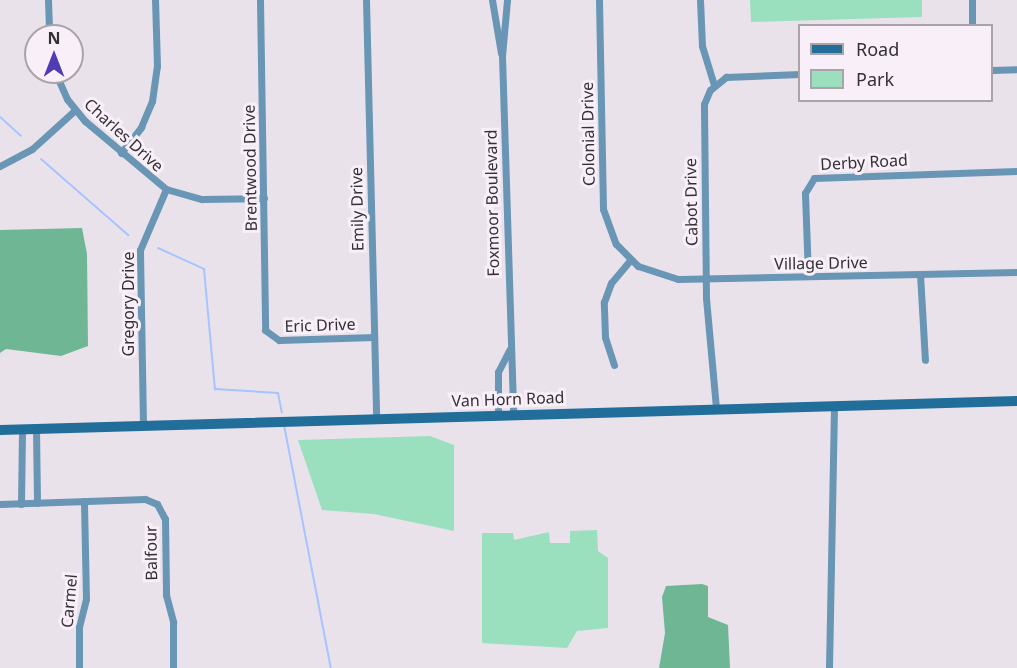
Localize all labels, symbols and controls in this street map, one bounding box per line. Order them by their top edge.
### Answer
north arrow [24,24,84,84]
legend [798,24,993,102]
text: N [47,27,61,49]
text: Road [856,37,899,61]
text: Park [856,67,894,91]
street label: Colonial Drive [577,82,599,186]
street label: Charles Drive [80,94,168,176]
street label: Brentwood Drive [239,104,261,232]
street label: Foxmoor Boulevard [481,129,503,277]
street label: Derby Road [820,150,908,174]
street label: Cabot Drive [681,158,701,246]
street label: Emily Drive [347,167,367,251]
street label: Gregory Drive [118,252,138,356]
street label: Village Drive [774,253,868,273]
street label: Eric Drive [284,314,356,336]
street label: Van Horn Road [451,387,565,411]
street label: Balfour [141,525,161,581]
street label: Carmel [57,573,81,629]

